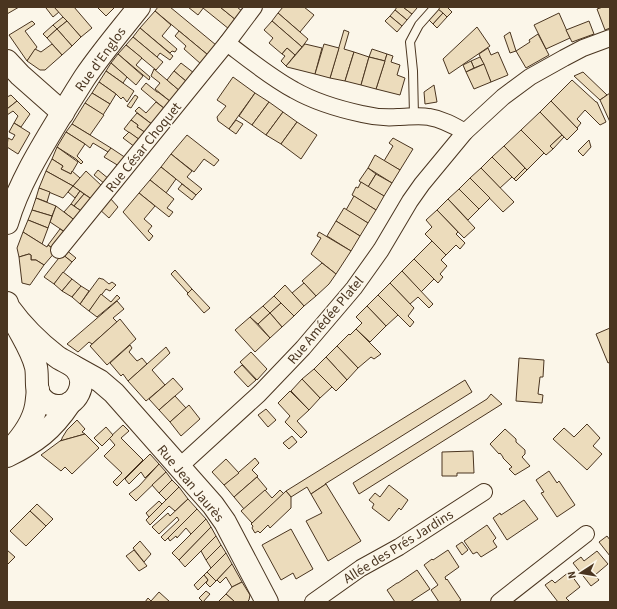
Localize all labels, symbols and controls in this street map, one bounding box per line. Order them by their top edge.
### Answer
street label: Rue d'Englos [70,23,131,96]
street label: Rue César Choquet [101,98,187,197]
street label: Rue Amédée Platel [283,272,369,369]
street label: Rue Jean Jaurès [152,441,229,527]
street label: Allée des Prés Jardins [340,505,457,589]
north arrow [561,553,601,593]
text: N [564,570,580,580]

